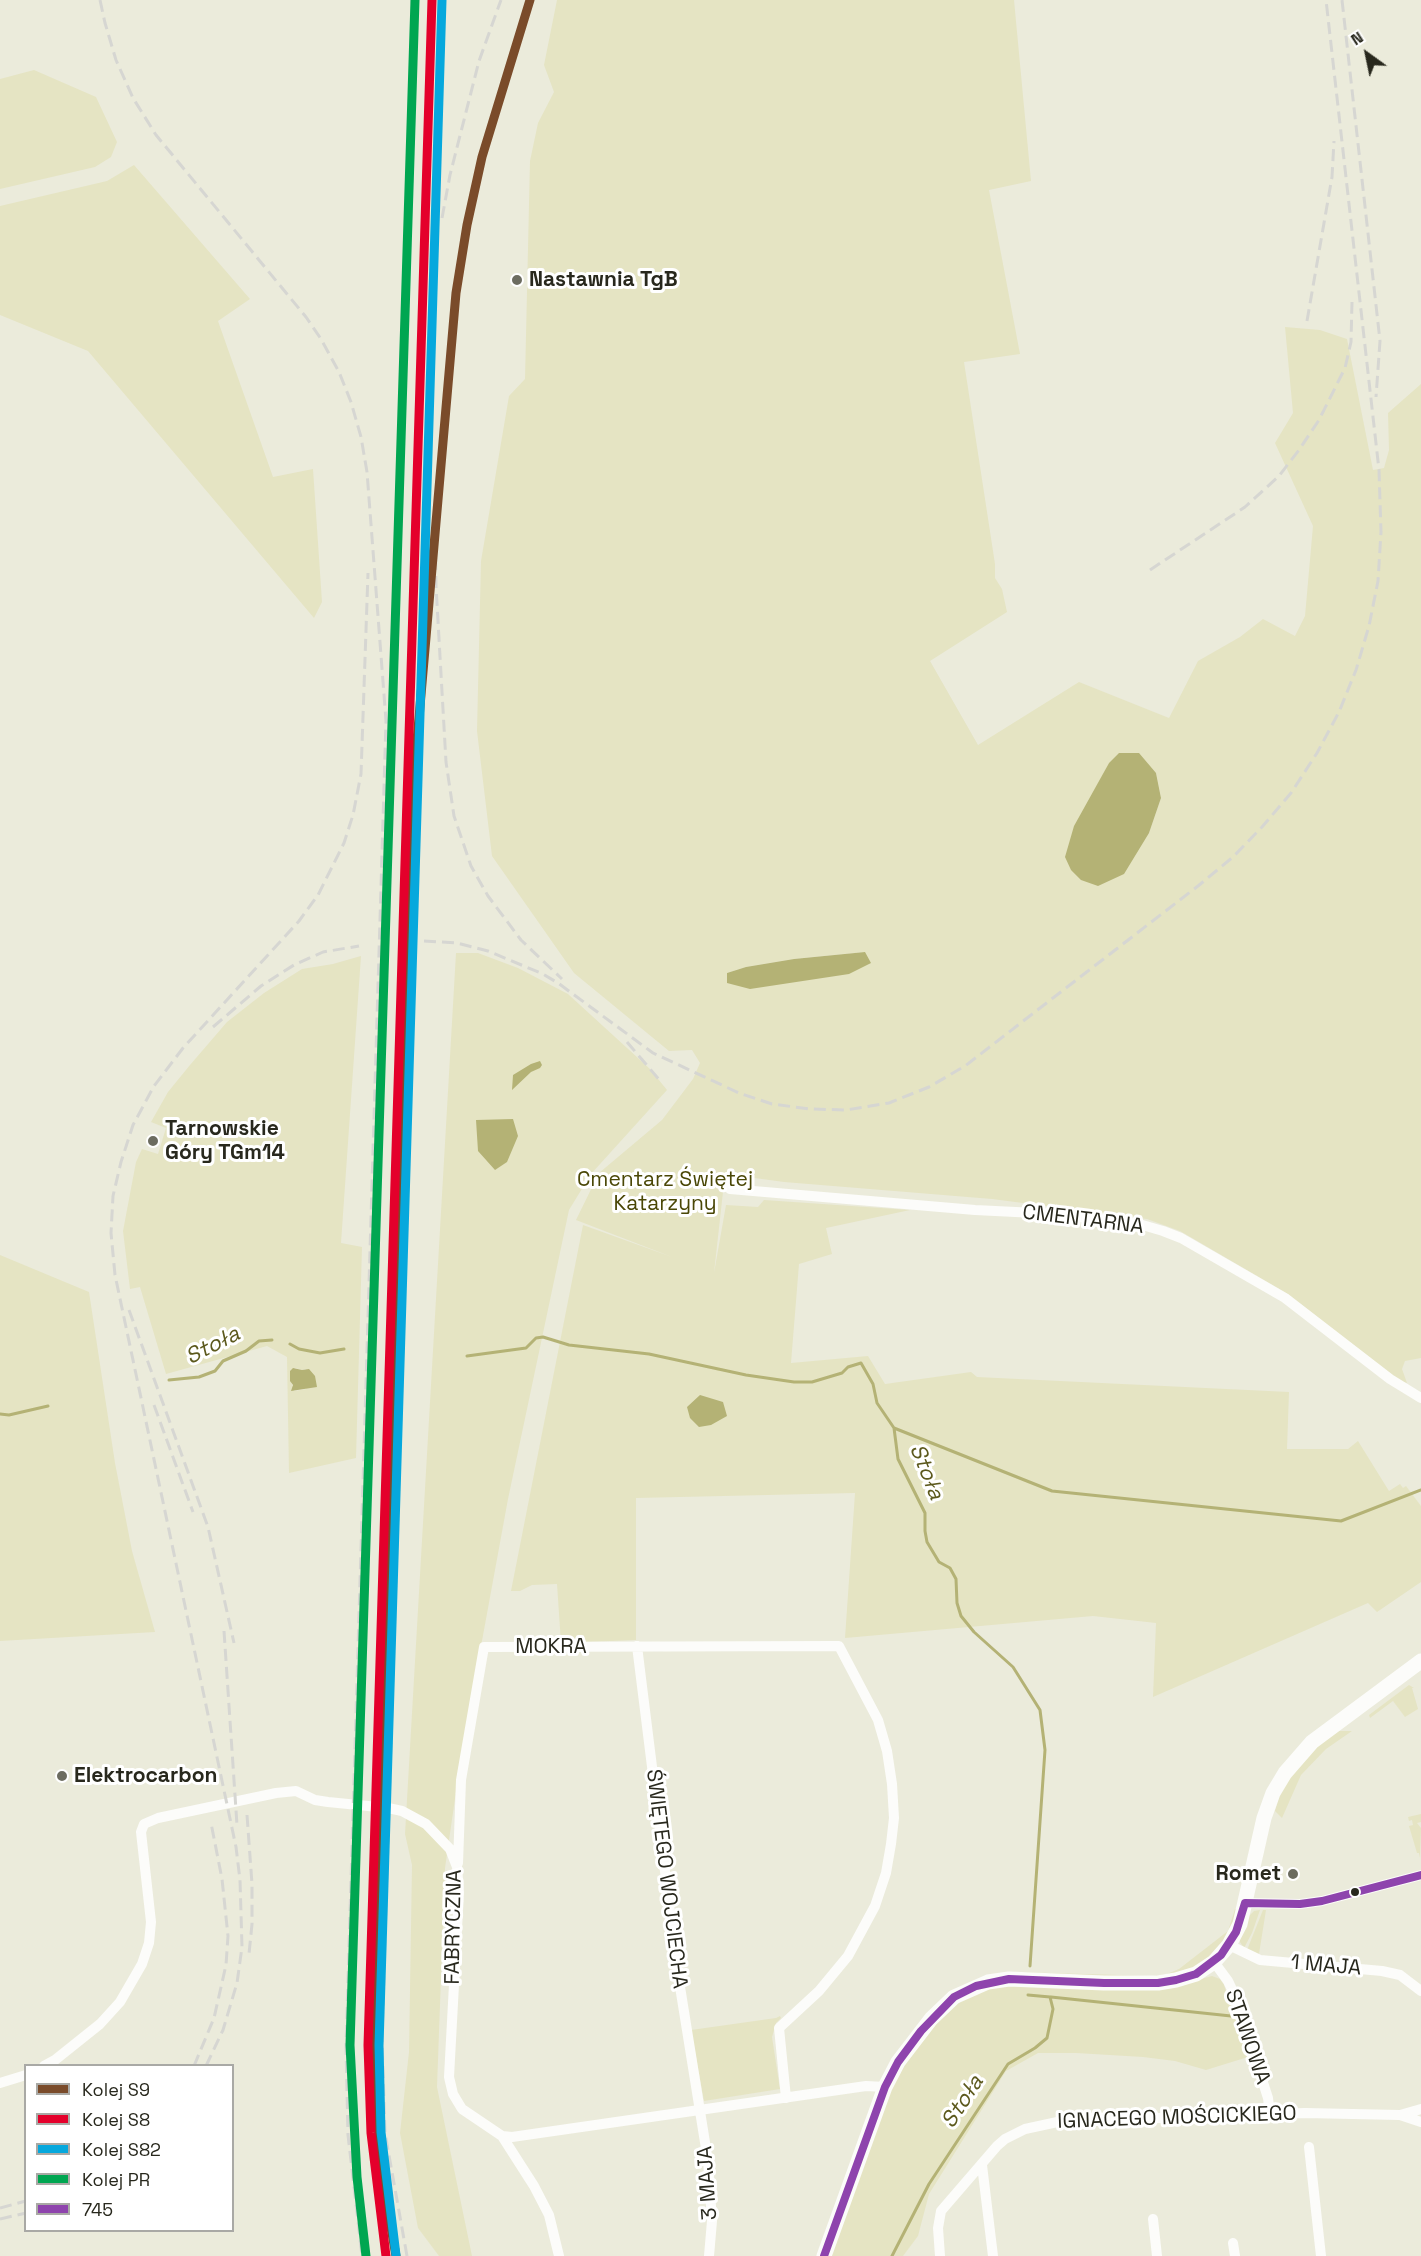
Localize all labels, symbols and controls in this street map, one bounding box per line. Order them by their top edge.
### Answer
north arrow [1337,24,1397,84]
text: N [1347,27,1367,50]
place label: Nastawnia TgB [529,267,678,293]
marker: Nastawnia TgB [510,273,524,287]
place label: Tarnowskie Góry TGm14 [165,1116,285,1166]
marker: Tarnowskie Góry TGm14 [146,1134,160,1148]
park label: Cmentarz Świętej Katarzyny [577,1167,753,1217]
street label: CMENTARNA [1021,1200,1145,1240]
water label: Stoła [181,1321,245,1371]
water label: Stoła [903,1440,949,1504]
street label: MOKRA [515,1634,587,1660]
place label: Elektrocarbon [74,1763,217,1789]
street label: ŚWIĘTEGO WOJCIECHA [640,1768,692,1990]
marker: Elektrocarbon [55,1769,69,1783]
place label: Romet [1216,1861,1281,1887]
marker: Romet [1286,1867,1300,1881]
street label: FABRYCZNA [440,1869,468,1985]
unlabelled marker [1349,1886,1361,1898]
street label: 1 MAJA [1290,1950,1362,1982]
street label: STAWOWA [1219,1986,1275,2088]
legend [24,2064,234,2232]
water label: Stoła [936,2071,990,2133]
text: Kolej S9 [82,2078,150,2101]
street label: IGNACEGO MOŚCICKIEGO [1057,2101,1297,2135]
text: Kolej S8 [82,2108,150,2131]
text: Kolej S82 [82,2138,161,2161]
street label: 3 MAJA [693,2145,723,2221]
text: Kolej PR [82,2168,150,2191]
text: 745 [82,2198,113,2221]

